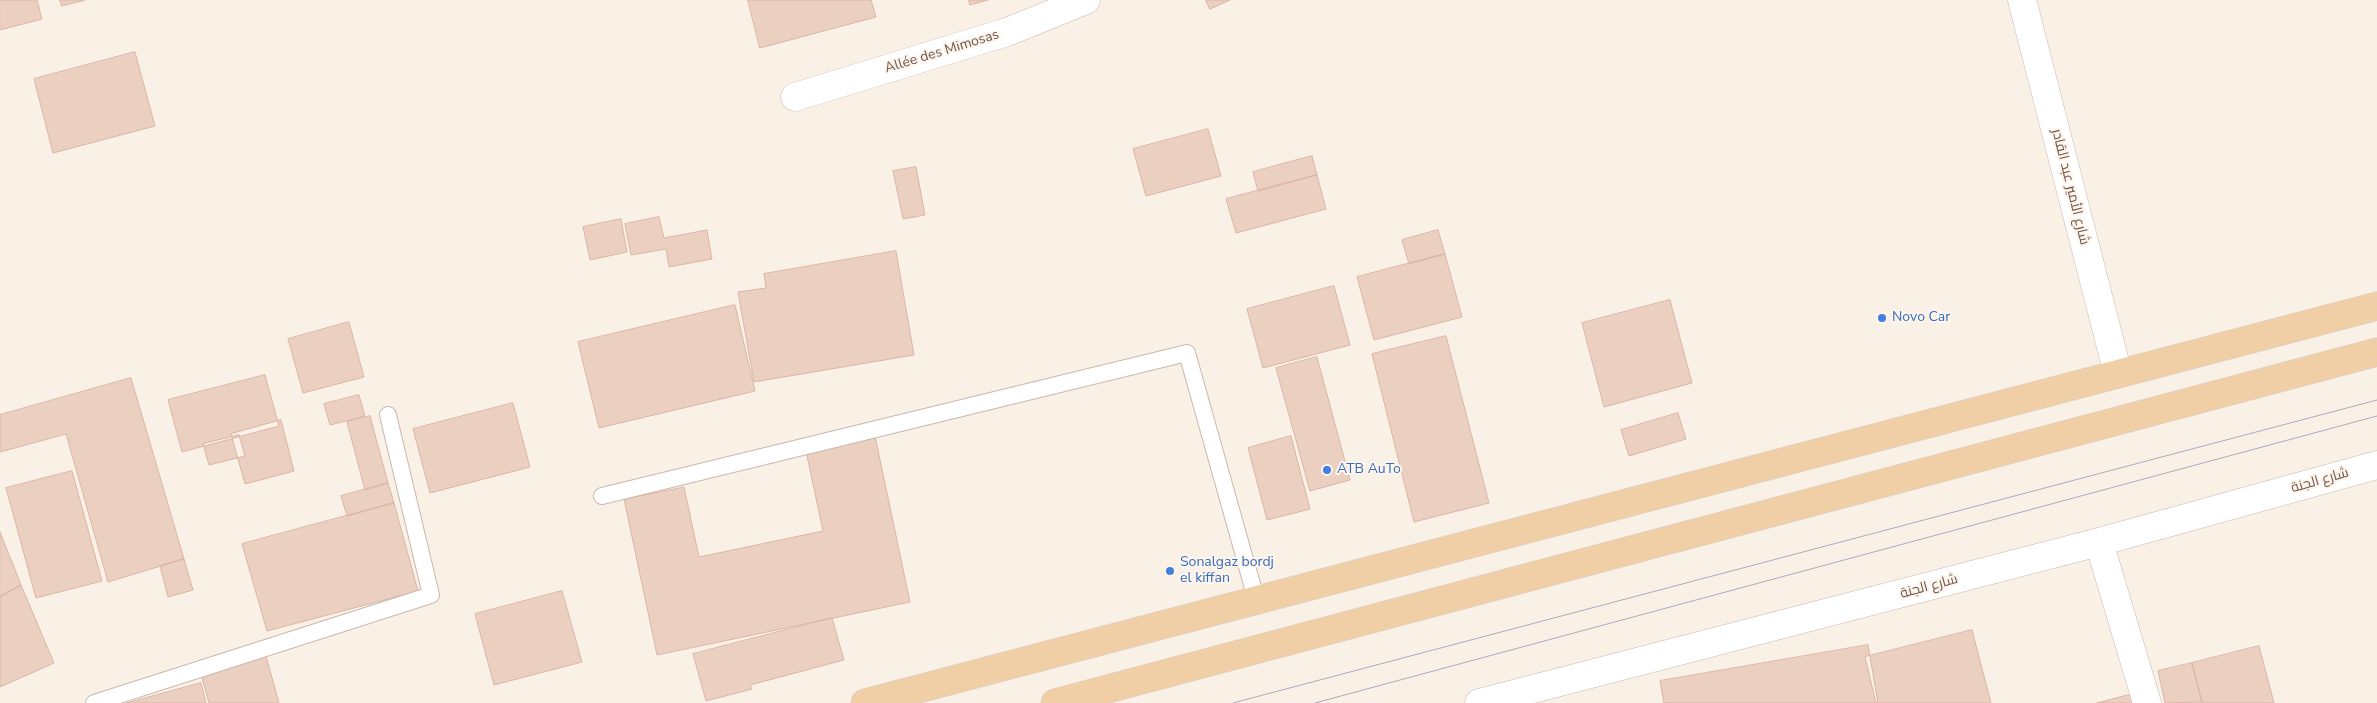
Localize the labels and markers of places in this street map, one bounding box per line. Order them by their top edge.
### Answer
place label: Novo Car [1892,310,1950,326]
marker: Novo Car [1876,312,1888,324]
place label: ATB AuTo [1337,462,1401,478]
marker: ATB AuTo [1321,464,1333,476]
place label: Sonalgaz bordj el kiffan [1180,555,1274,588]
marker: Sonalgaz bordj el kiffan [1164,565,1176,577]

